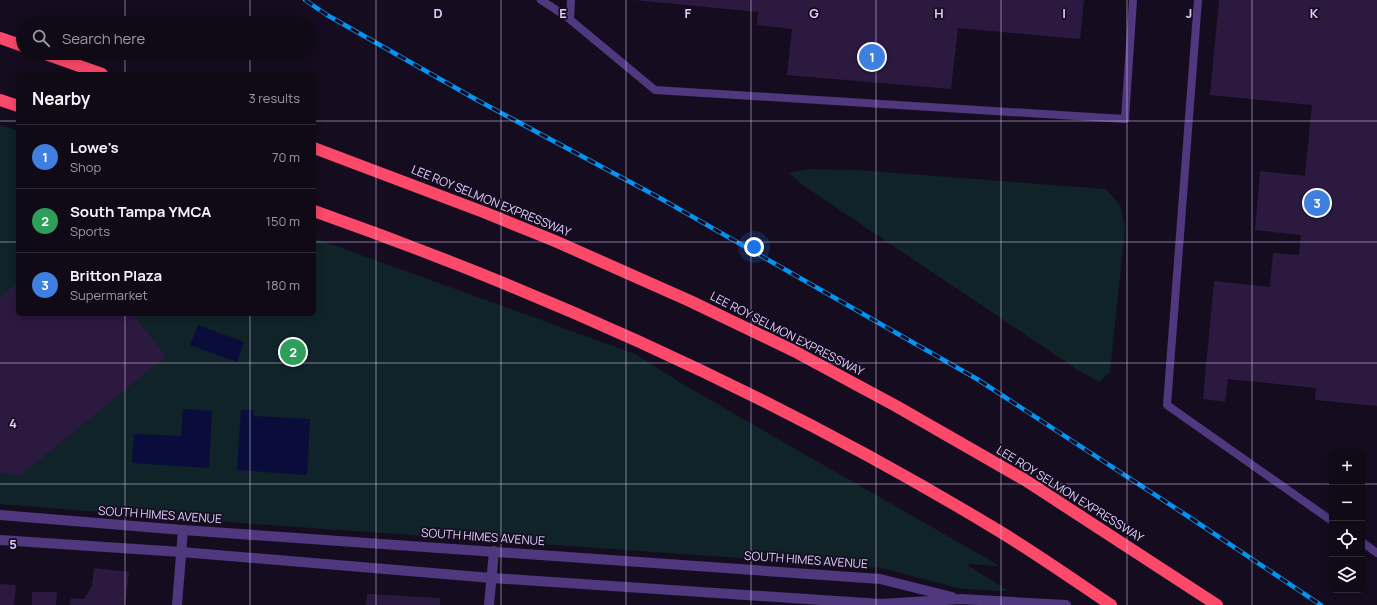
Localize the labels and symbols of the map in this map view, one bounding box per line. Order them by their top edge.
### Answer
text: D [433,4,443,22]
text: E [559,4,567,22]
text: F [685,4,692,22]
text: G [809,4,819,22]
text: H [934,4,944,22]
text: I [1062,4,1066,22]
text: J [1186,4,1192,22]
text: K [1310,4,1319,22]
pin: 1 [859,42,885,72]
street label: LEE ROY SELMON EXPRESSWAY [409,161,574,240]
pin: 3 [1304,188,1330,218]
your location [744,237,764,257]
street label: LEE ROY SELMON EXPRESSWAY [707,287,867,380]
pin: 2 [280,337,306,367]
text: 4 [9,414,17,432]
street label: LEE ROY SELMON EXPRESSWAY [993,441,1147,546]
street label: SOUTH HIMES AVENUE [98,502,223,527]
street label: SOUTH HIMES AVENUE [421,524,546,549]
text: 5 [9,535,17,553]
street label: SOUTH HIMES AVENUE [744,547,869,572]

